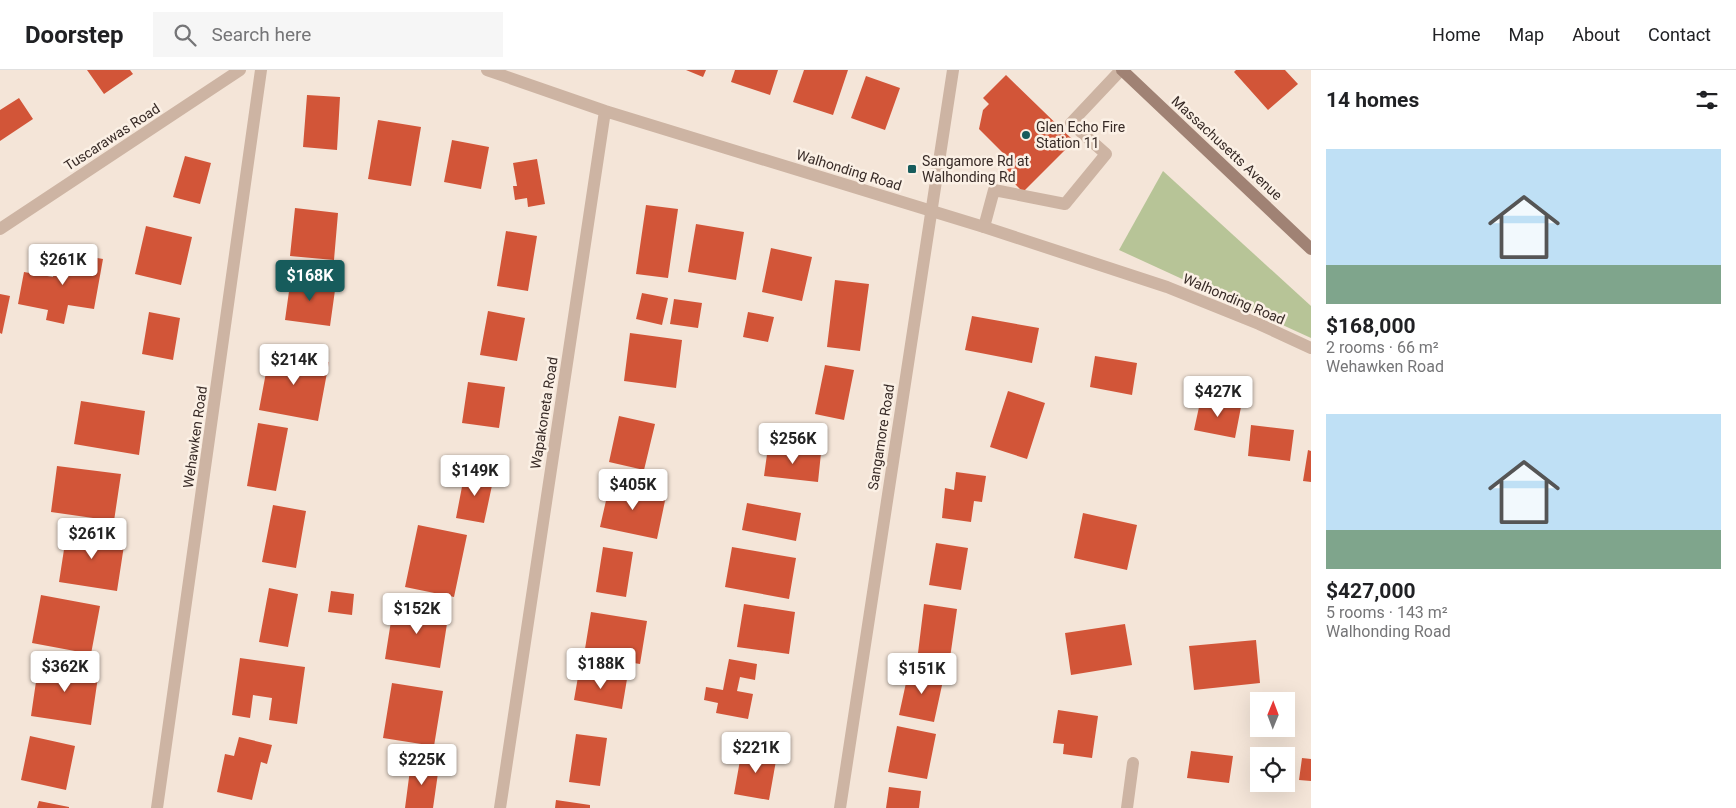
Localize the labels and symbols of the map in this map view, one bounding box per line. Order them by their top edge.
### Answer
street label: Massachusetts Avenue [1169,93,1285,203]
street label: Tuscarawas Road [61,100,163,174]
place label: Glen Echo Fire Station 11 [1036,119,1125,151]
marker: Glen Echo Fire Station 11 [1020,129,1032,141]
street label: Walhonding Road [794,146,904,194]
place label: Sangamore Rd at Walhonding Rd [922,153,1030,185]
marker: Sangamore Rd at Walhonding Rd [906,163,918,175]
pin: $261K [28,244,98,286]
pin: $168K [275,260,345,302]
street label: Walhonding Road [1181,270,1287,328]
pin: $214K [259,344,329,386]
street label: Wapakoneta Road [527,356,561,470]
pin: $427K [1183,376,1253,418]
street label: Sangamore Road [865,383,897,491]
street label: Wehawken Road [180,385,210,489]
pin: $256K [758,422,828,465]
pin: $149K [440,454,510,497]
pin: $405K [598,468,668,511]
pin: $261K [57,518,127,560]
pin: $152K [382,592,452,635]
pin: $188K [566,648,636,690]
pin: $362K [30,650,100,693]
pin: $151K [887,652,957,695]
north arrow [1250,692,1295,738]
pin: $221K [721,732,791,774]
pin: $225K [387,744,457,786]

